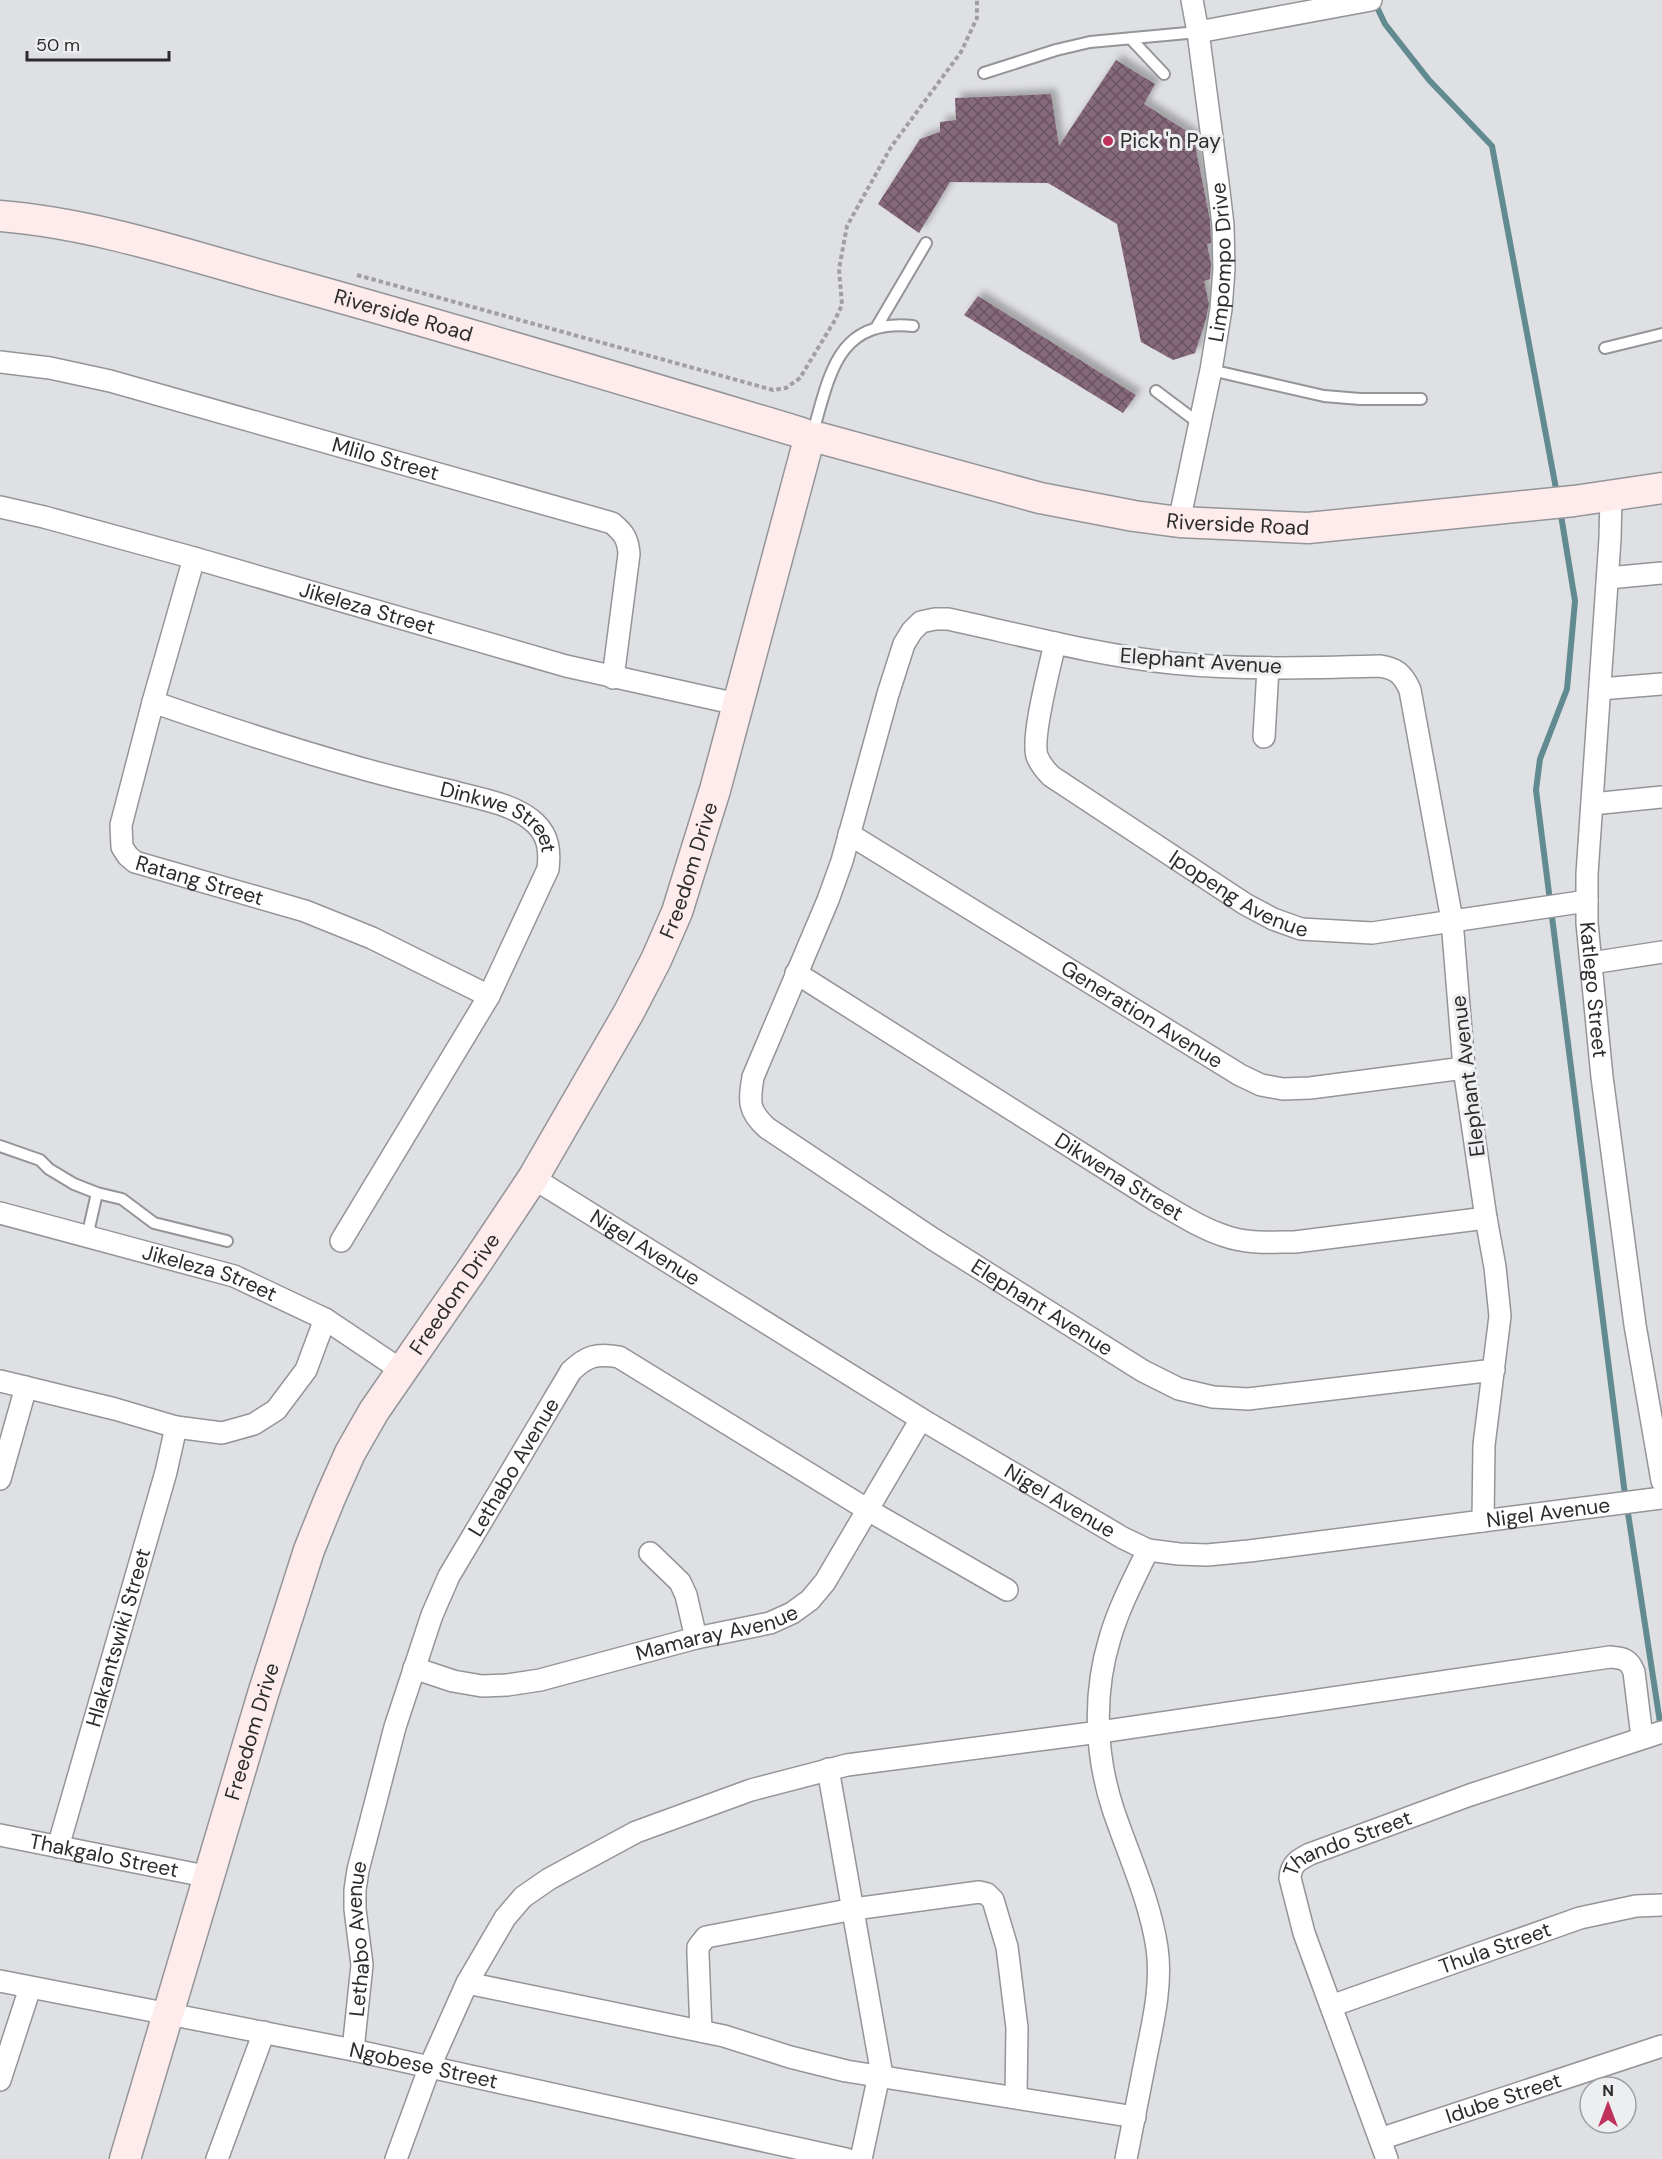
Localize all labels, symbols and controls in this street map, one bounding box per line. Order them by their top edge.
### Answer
scale bar [27,24,170,62]
text: 50 m [36,33,80,57]
place label: Pick 'n Pay [1120,127,1221,155]
marker: Pick 'n Pay [1101,134,1115,148]
street label: Limpompo Drive [1202,181,1238,344]
street label: Riverside Road [331,282,476,349]
street label: Mlilo Street [329,431,442,487]
street label: Riverside Road [1165,506,1310,542]
street label: Jikeleza Street [296,575,438,641]
street label: Elephant Avenue [1119,641,1283,681]
street label: Dinkwe Street [437,775,563,855]
street label: Freedom Drive [653,799,724,943]
street label: Ipopeng Avenue [1164,844,1309,943]
street label: Ratang Street [132,849,267,912]
street label: Katlego Street [1573,921,1614,1059]
street label: Generation Avenue [1056,954,1228,1075]
street label: Elephant Avenue [1444,994,1492,1158]
street label: Dikwena Street [1050,1126,1188,1227]
street label: Nigel Avenue [585,1203,705,1292]
street label: Freedom Drive [403,1228,506,1361]
street label: Jikeleza Street [139,1238,281,1308]
street label: Elephant Avenue [966,1252,1118,1363]
street label: Lethabo Avenue [462,1393,566,1542]
street label: Nigel Avenue [999,1457,1121,1545]
street label: Nigel Avenue [1485,1491,1612,1534]
street label: Hlakantswiki Street [79,1545,157,1730]
street label: Mamaray Avenue [633,1598,803,1668]
street label: Freedom Drive [218,1659,286,1804]
street label: Thando Street [1276,1804,1416,1880]
street label: Thakgalo Street [27,1827,181,1884]
street label: Lethabo Avenue [341,1858,376,2018]
street label: Thula Street [1435,1915,1555,1981]
street label: Ngobese Street [347,2036,500,2096]
street label: Idube Street [1442,2066,1565,2130]
north arrow [1578,2075,1638,2135]
text: N [1602,2080,1614,2101]

